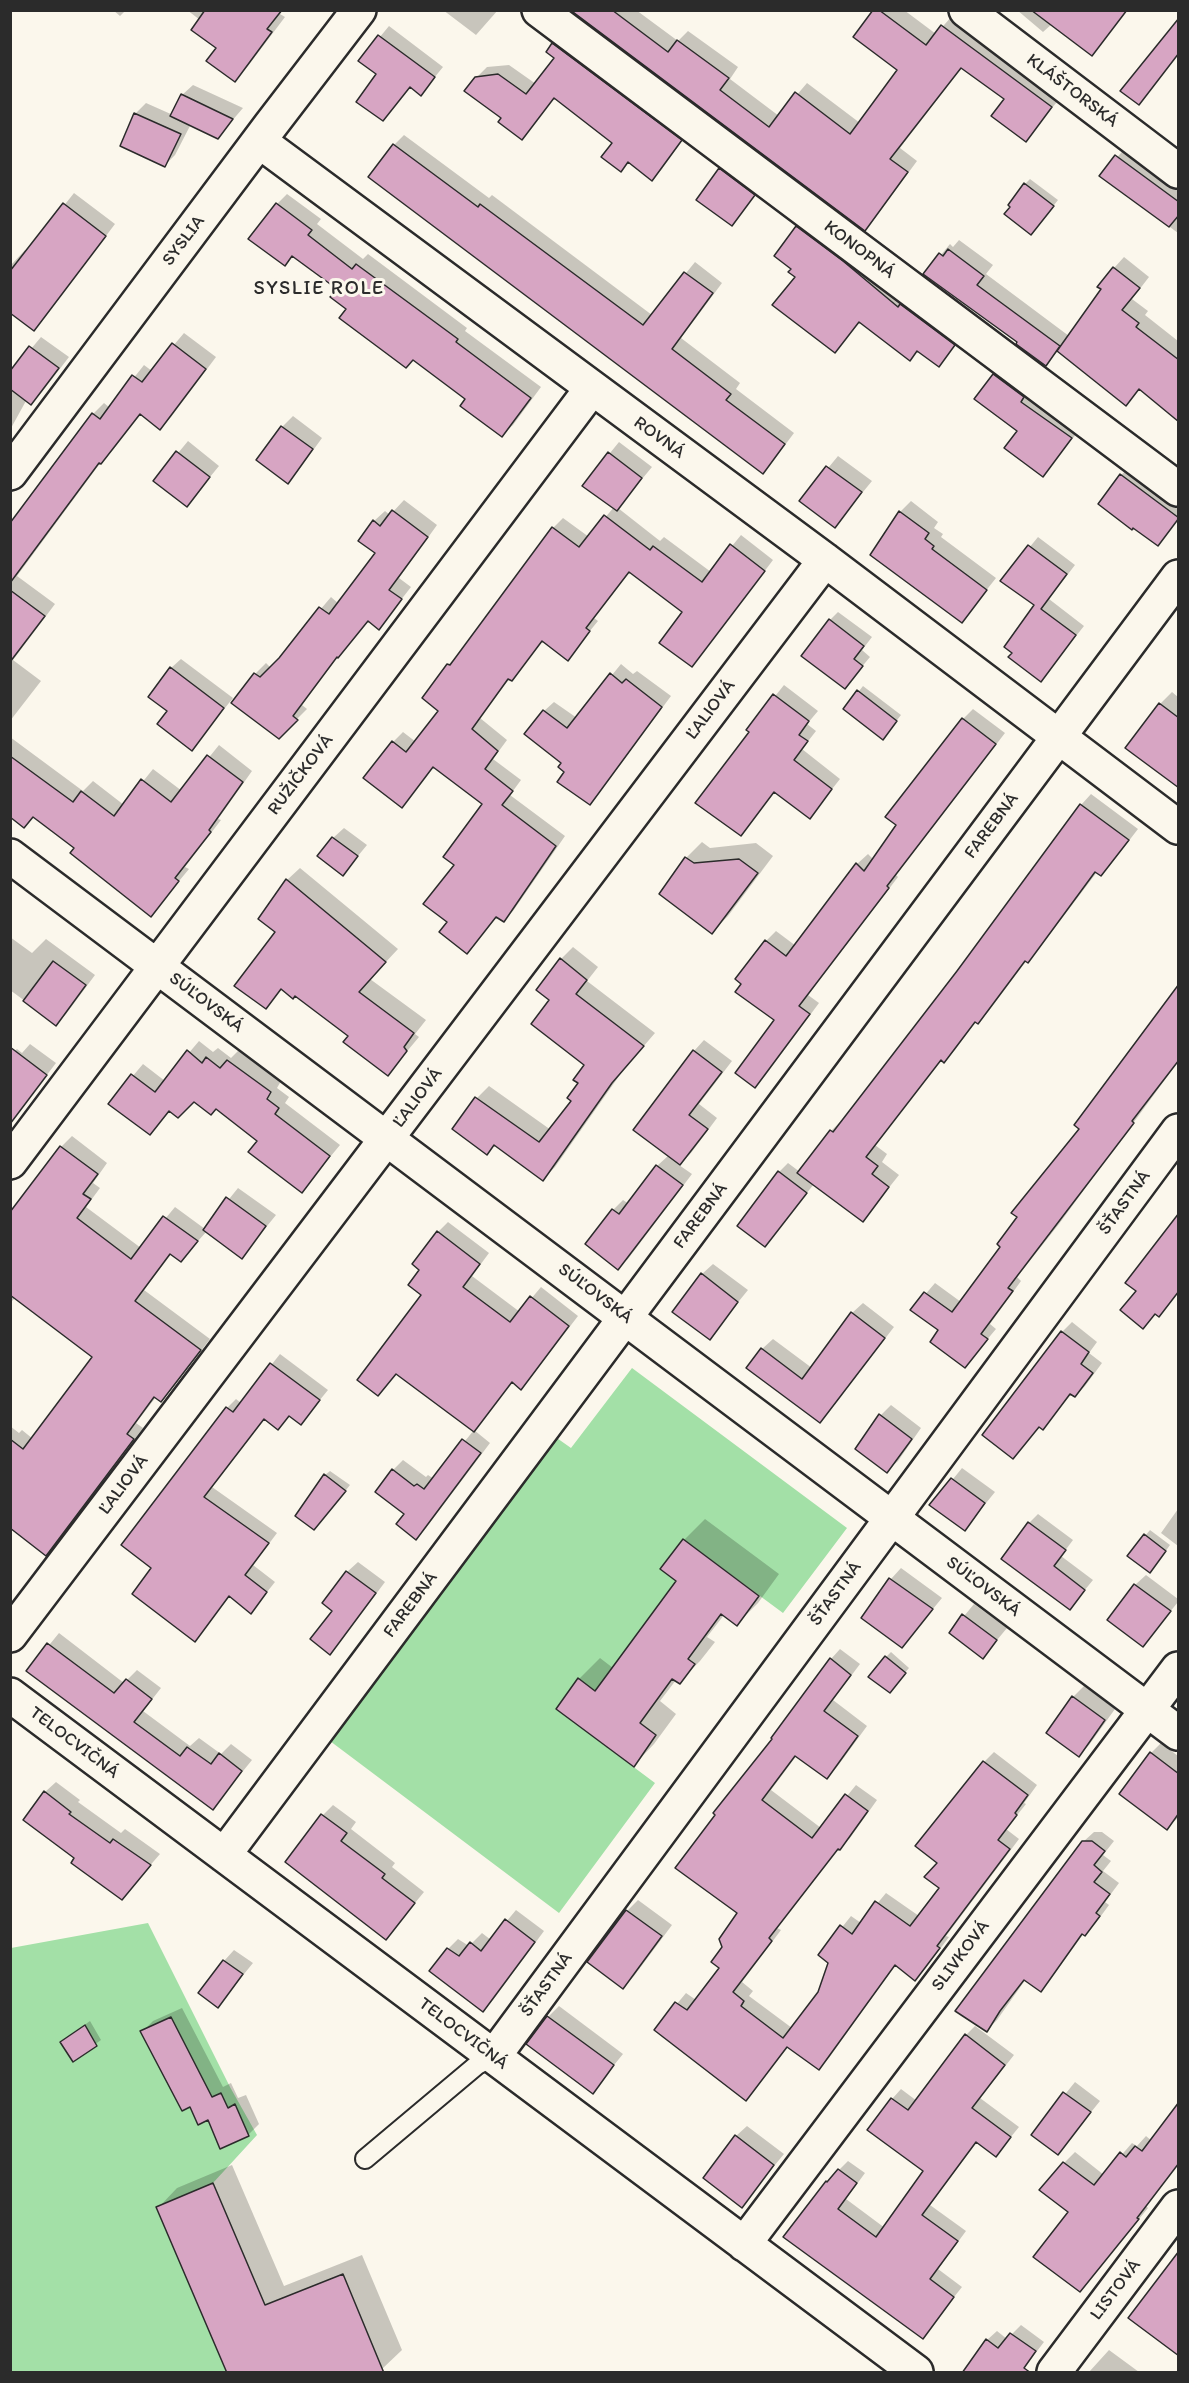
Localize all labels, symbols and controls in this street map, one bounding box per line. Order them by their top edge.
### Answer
street label: KLÁŠTORSKÁ [1022,49,1122,133]
street label: SYSLIA [158,211,210,271]
street label: KONOPNÁ [819,216,899,284]
district label: SYSLIE ROLE [253,277,385,301]
street label: ROVNÁ [629,412,689,464]
street label: ĽALIOVÁ [681,676,741,744]
street label: RUŽIČKOVÁ [264,730,338,820]
street label: FAREBNÁ [960,789,1024,863]
street label: SÚĽOVSKÁ [164,968,248,1038]
street label: ĽALIOVÁ [388,1064,448,1132]
street label: ŠŤASTNÁ [1094,1166,1156,1240]
street label: FAREBNÁ [669,1179,733,1253]
street label: SÚĽOVSKÁ [553,1259,637,1329]
street label: ĽALIOVÁ [94,1451,154,1519]
street label: SÚĽOVSKÁ [941,1552,1025,1622]
street label: ŠŤASTNÁ [805,1557,867,1631]
street label: FAREBNÁ [379,1568,443,1642]
street label: TELOCVIČNÁ [25,1702,123,1784]
street label: SLIVKOVÁ [927,1916,995,1996]
street label: ŠŤASTNÁ [516,1948,578,2022]
street label: TELOCVIČNÁ [414,1993,512,2075]
street label: LISTOVÁ [1086,2255,1146,2325]

